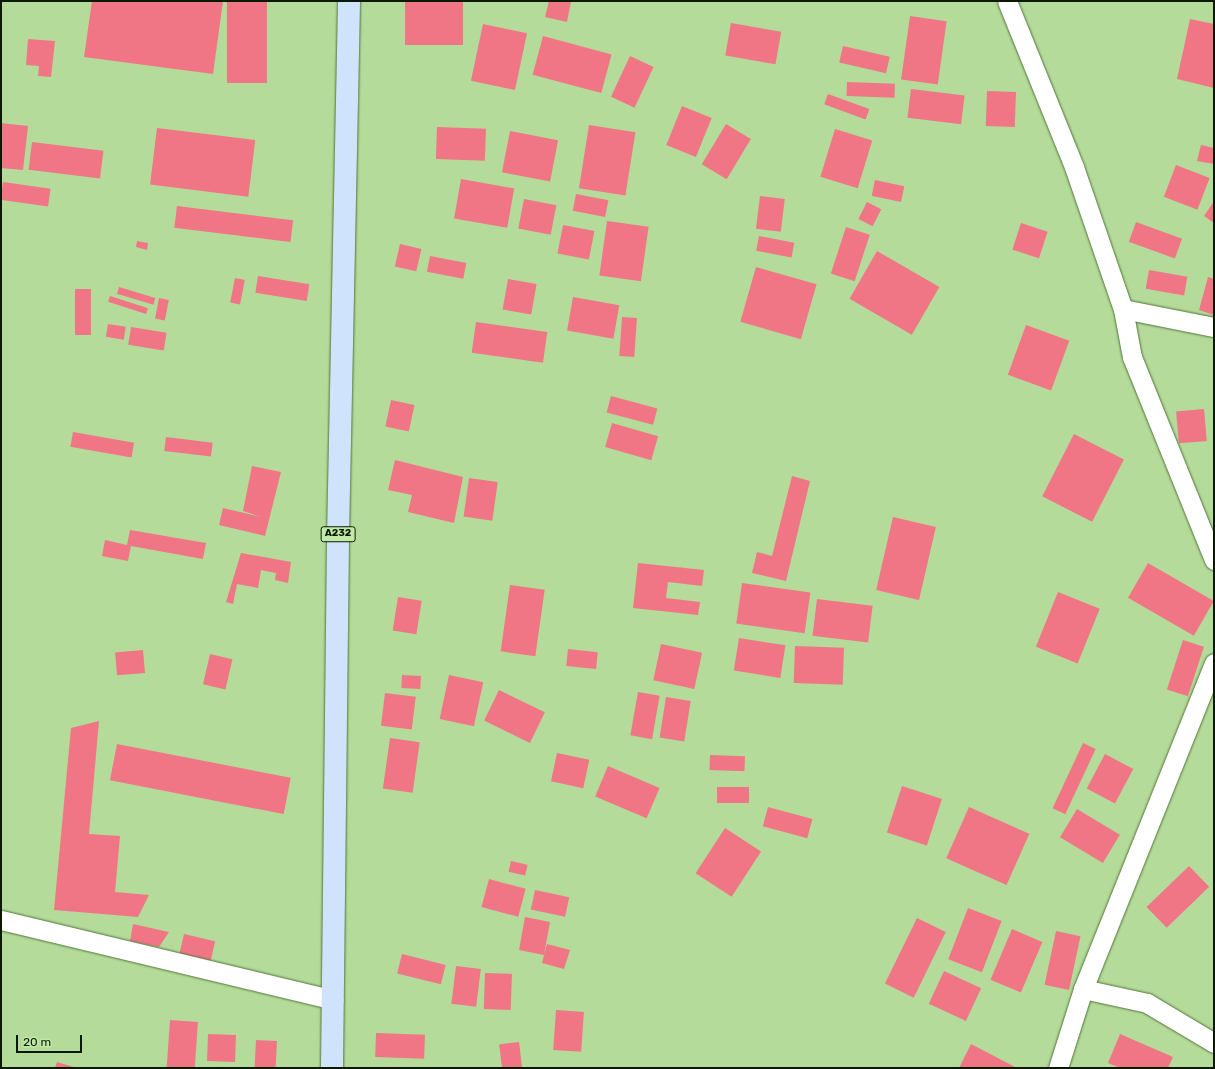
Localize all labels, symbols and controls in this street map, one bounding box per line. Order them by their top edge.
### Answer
road number: A232 [320,526,356,542]
scale bar [18,1027,84,1053]
text: 20 m [23,1035,51,1049]

